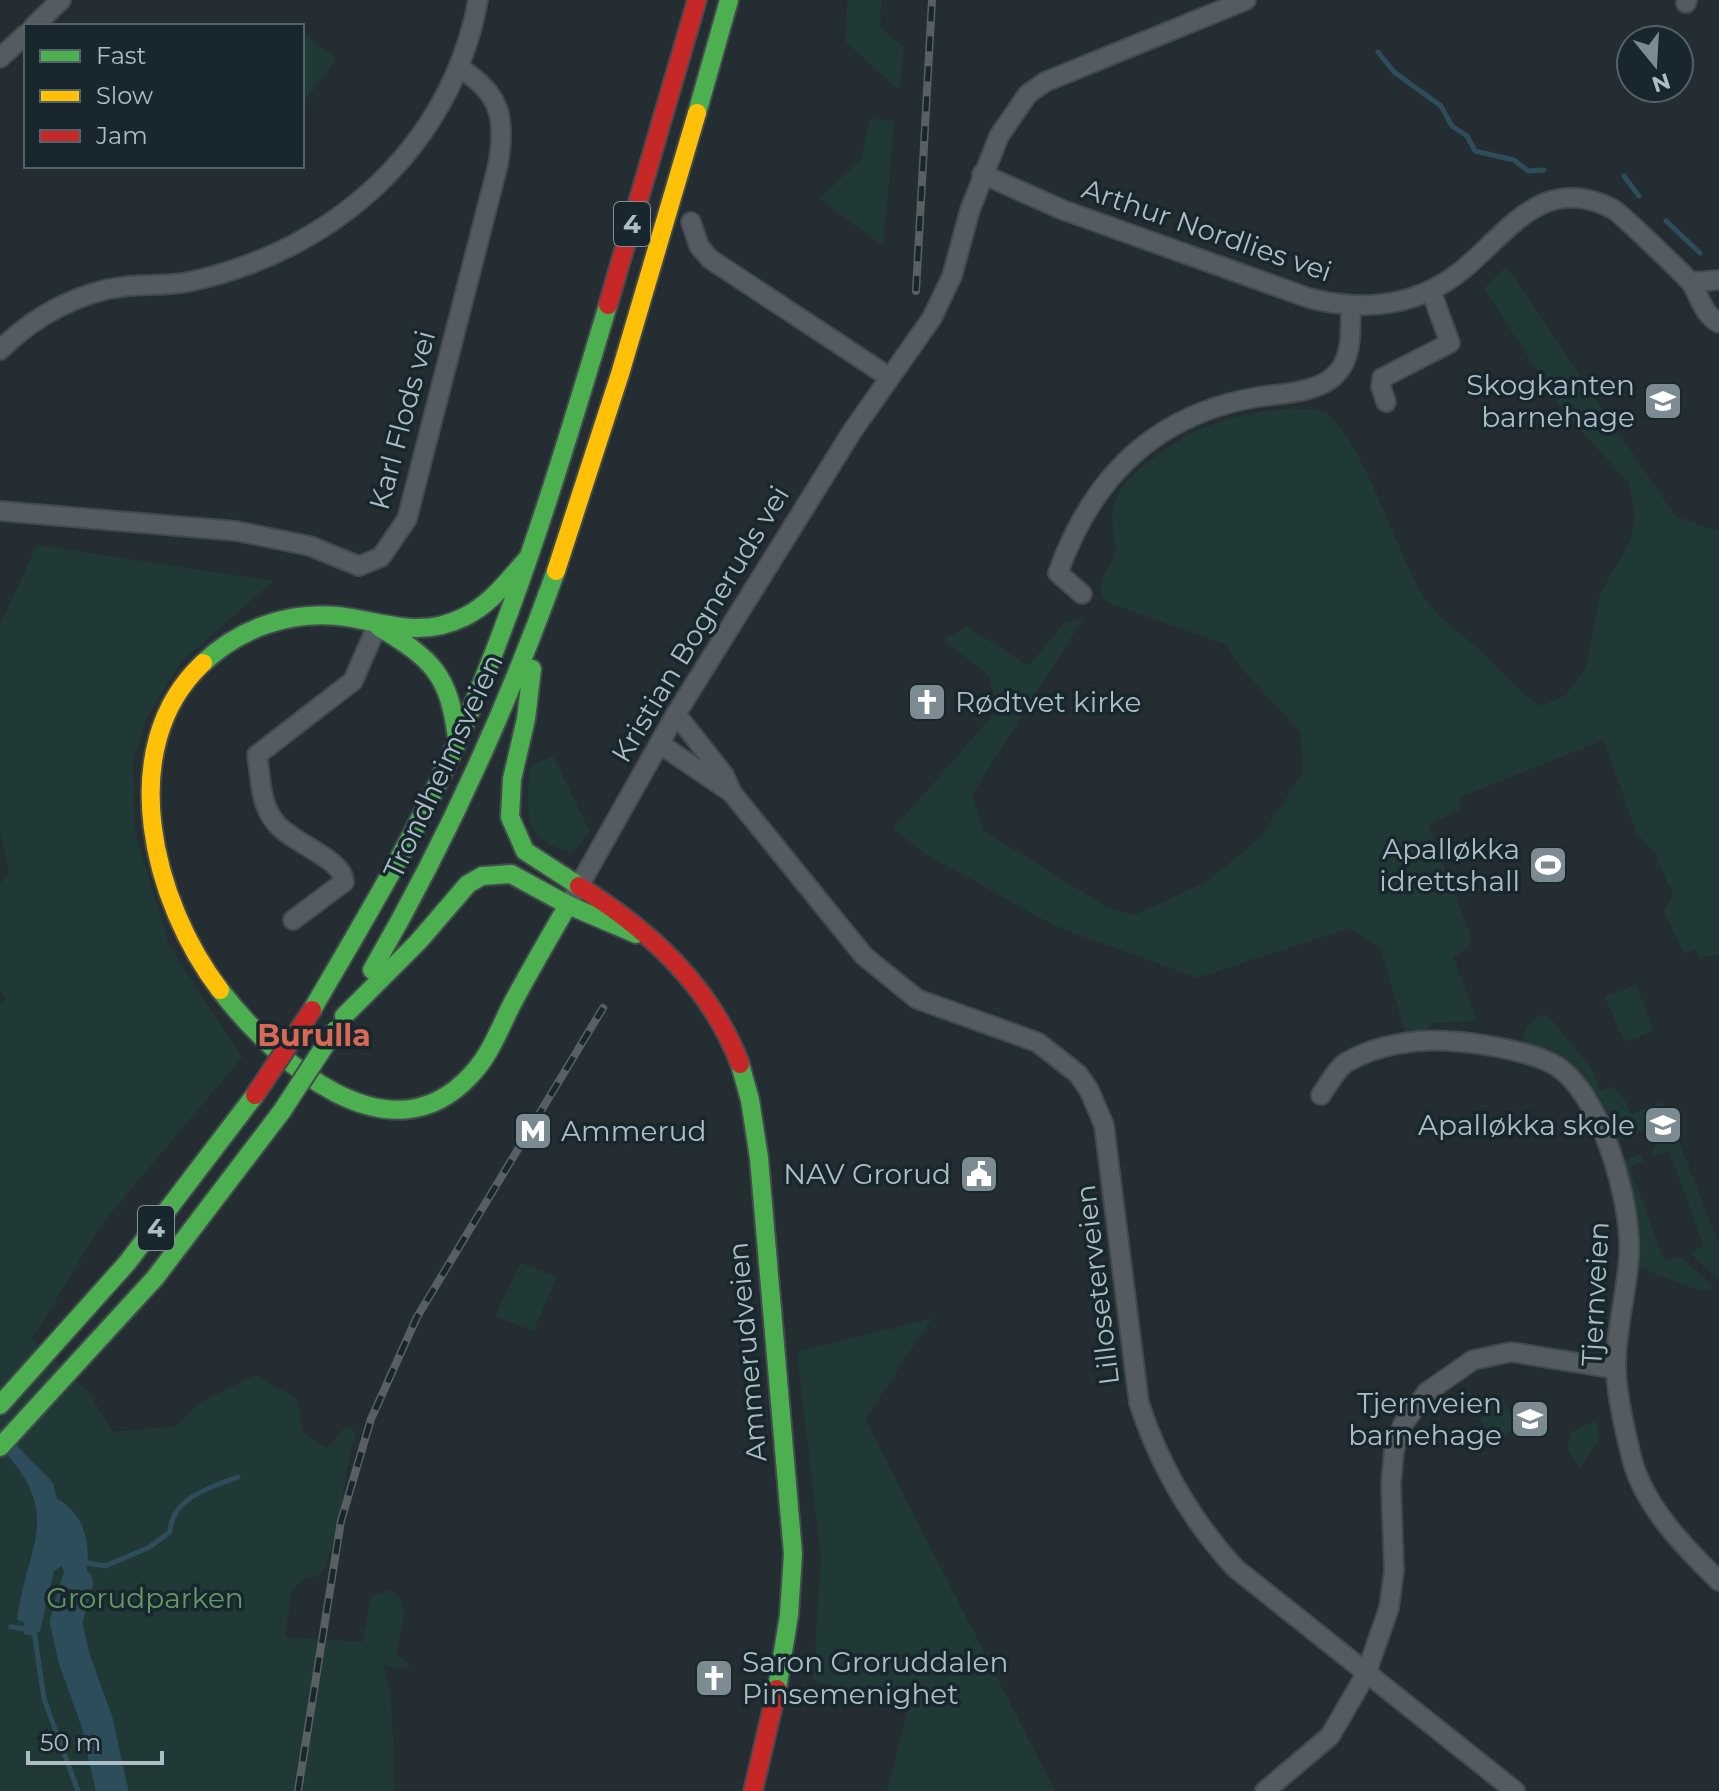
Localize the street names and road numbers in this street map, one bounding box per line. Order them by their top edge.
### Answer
street label: Arthur Nordlies vei [1078,171,1336,289]
road number: 4 [614,202,650,246]
street label: Karl Flods vei [362,327,442,513]
street label: Kristian Bogneruds vei [604,480,796,768]
street label: Trondheimsveien [376,648,510,884]
street label: Lilloseterveien [1068,1183,1126,1387]
road number: 4 [138,1206,174,1250]
street label: Tjernveien [1574,1221,1616,1367]
street label: Ammerudveien [720,1241,774,1463]

